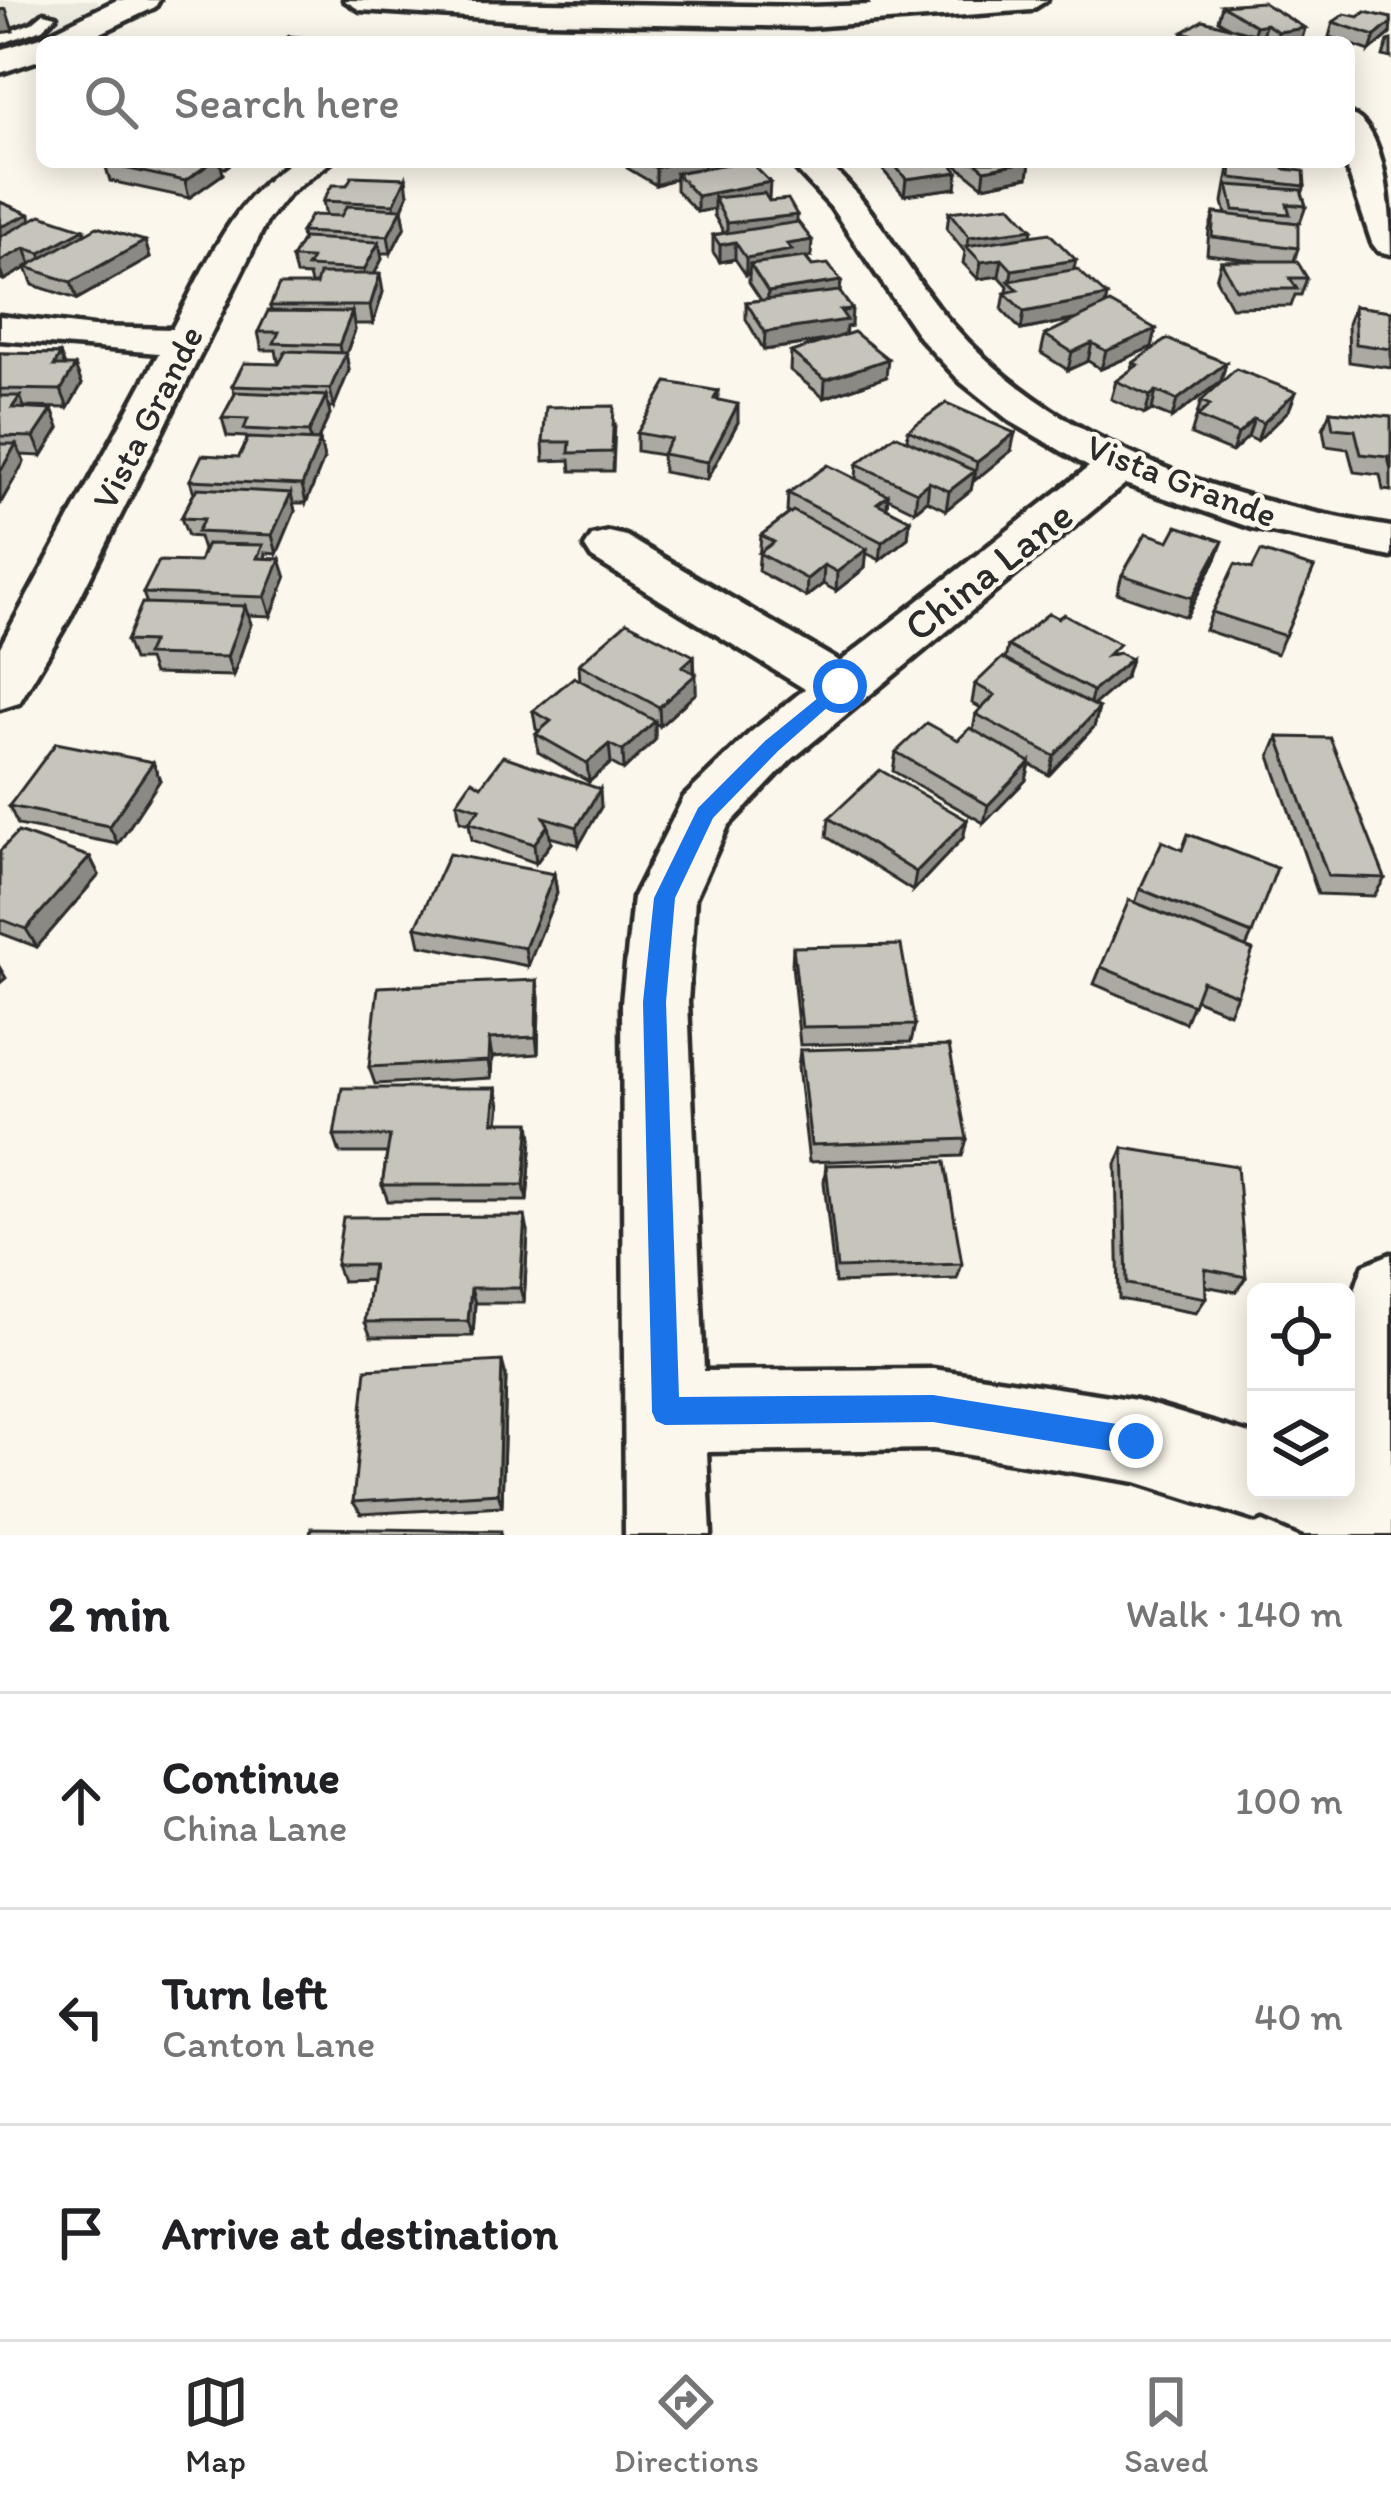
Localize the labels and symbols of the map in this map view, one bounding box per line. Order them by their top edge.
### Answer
street label: Vista Grande [83,318,212,516]
street label: Vista Grande [1081,425,1283,536]
street label: China Lane [894,489,1083,652]
route start [813,659,867,713]
route end [1109,1414,1163,1468]

